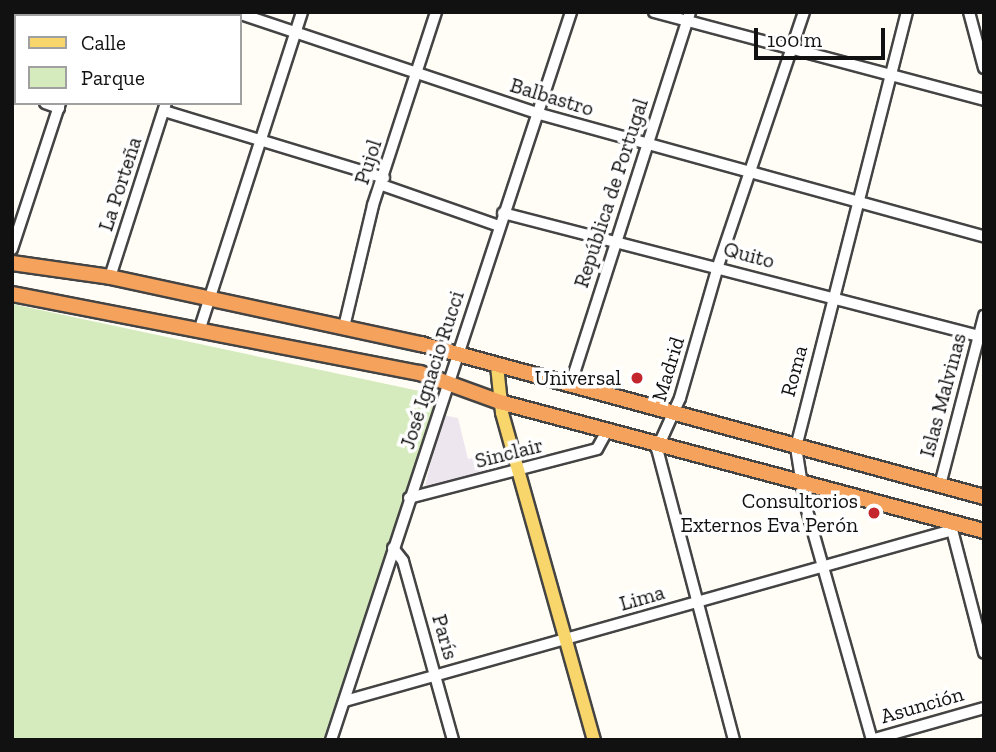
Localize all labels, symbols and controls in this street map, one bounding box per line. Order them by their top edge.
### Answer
legend [14,14,242,105]
scale bar [758,14,889,58]
text: 100 m [767,27,822,52]
text: Calle [81,30,126,55]
text: Parque [81,65,145,90]
street label: Balbastro [507,72,597,122]
street label: República de Portugal [569,95,653,291]
street label: La Porteña [93,134,147,234]
street label: Pujol [349,136,387,188]
street label: Quito [721,236,777,274]
street label: José Ignacio Rucci [395,288,469,452]
street label: Islas Malvinas [914,330,972,460]
street label: Madrid [646,334,690,404]
street label: Roma [775,343,813,399]
place label: Universal [535,365,621,391]
marker: Universal [627,368,647,388]
street label: Sinclair [472,432,546,474]
place label: Consultorios Externos Eva Perón [681,488,858,538]
marker: Consultorios Externos Eva Perón [864,503,884,523]
street label: Lima [617,580,667,616]
street label: París [427,611,463,663]
street label: Asunción [878,681,966,729]

